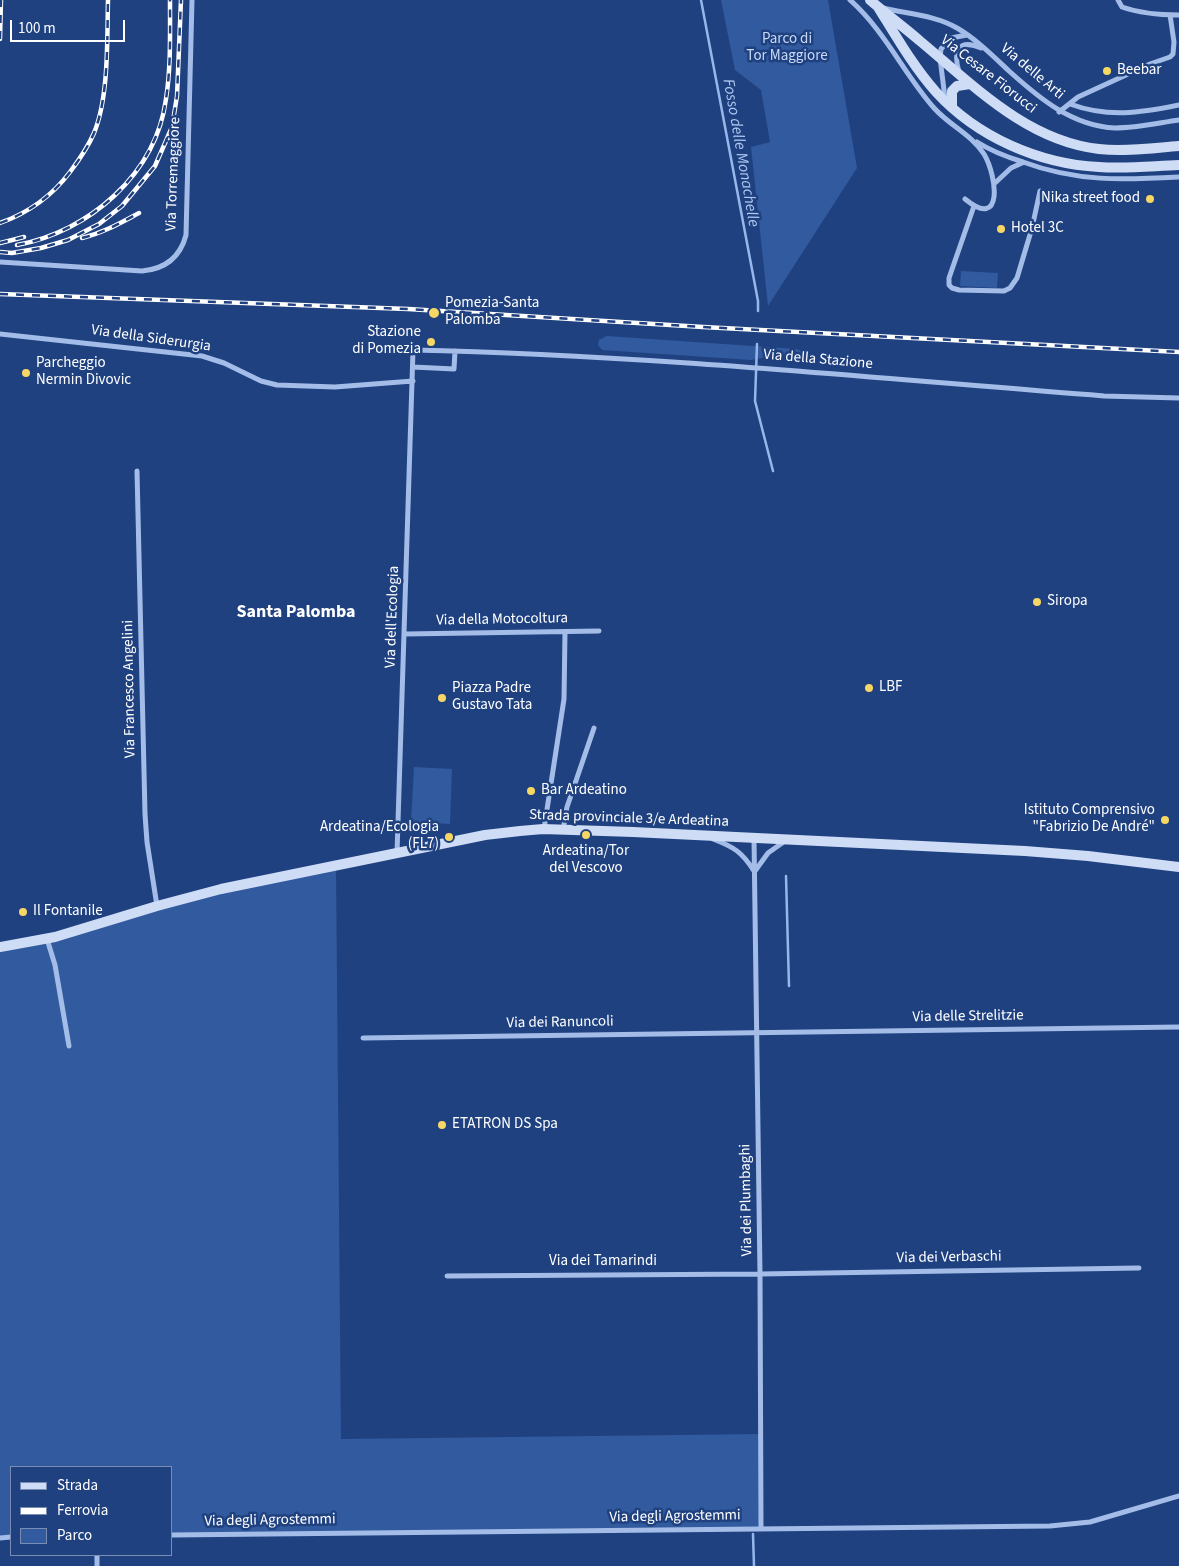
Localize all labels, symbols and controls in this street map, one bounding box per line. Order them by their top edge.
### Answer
scale bar [12,10,128,42]
text: 100 m [18,18,56,39]
park label: Parco di Tor Maggiore [746,31,828,66]
street label: Via Cesare Fiorucci [936,32,1040,118]
street label: Via delle Arti [996,40,1068,104]
place label: Beebar [1117,62,1162,80]
marker: Beebar [1101,65,1113,77]
water label: Fosso delle Monachelle [718,77,762,229]
street label: Via Torremaggiore [163,117,185,231]
place label: Nika street food [1041,190,1140,208]
marker: Nika street food [1144,193,1156,205]
place label: Hotel 3C [1011,220,1064,238]
marker: Hotel 3C [995,223,1007,235]
place label: Pomezia-Santa Palomba [445,295,539,330]
marker: Pomezia-Santa Palomba [427,306,441,320]
street label: Via della Siderurgia [90,322,212,356]
place label: Stazione di Pomezia [352,324,421,359]
marker: Stazione di Pomezia [425,336,437,348]
street label: Via della Stazione [763,346,873,374]
place label: Parcheggio Nermin Divovic [36,355,131,390]
marker: Parcheggio Nermin Divovic [20,367,32,379]
street label: Via dell'Ecologia [382,566,404,668]
place label: Siropa [1047,593,1088,611]
marker: Siropa [1031,596,1043,608]
district label: Santa Palomba [236,602,356,624]
street label: Via della Motocoltura [436,610,568,630]
street label: Via Francesco Angelini [120,620,140,758]
place label: LBF [879,679,903,697]
place label: Piazza Padre Gustavo Tata [452,680,532,715]
marker: LBF [863,682,875,694]
marker: Piazza Padre Gustavo Tata [436,692,448,704]
place label: Bar Ardeatino [541,782,627,800]
marker: Bar Ardeatino [525,785,537,797]
place label: Istituto Comprensivo "Fabrizio De André" [1024,802,1155,837]
street label: Strada provinciale 3/e Ardeatina [529,807,729,831]
marker: Istituto Comprensivo "Fabrizio De André" [1159,814,1171,826]
place label: Ardeatina/Ecologia (FL7) [320,819,439,854]
marker: Ardeatina/Tor del Vescovo [580,829,592,841]
marker: Ardeatina/Ecologia (FL7) [443,831,455,843]
place label: Ardeatina/Tor del Vescovo [543,843,629,878]
place label: Il Fontanile [33,903,103,921]
marker: Il Fontanile [17,906,29,918]
street label: Via delle Strelitzie [912,1007,1024,1027]
street label: Via dei Ranuncoli [506,1013,614,1033]
place label: ETATRON DS Spa [452,1116,558,1134]
marker: ETATRON DS Spa [436,1119,448,1131]
street label: Via dei Plumbaghi [737,1144,757,1256]
street label: Via dei Verbaschi [896,1248,1002,1268]
street label: Via dei Tamarindi [549,1253,657,1271]
legend [10,1466,172,1556]
text: Strada [57,1475,98,1496]
text: Ferrovia [57,1500,108,1521]
street label: Via degli Agrostemmi [609,1507,741,1527]
street label: Via degli Agrostemmi [204,1511,336,1531]
text: Parco [57,1525,92,1546]

